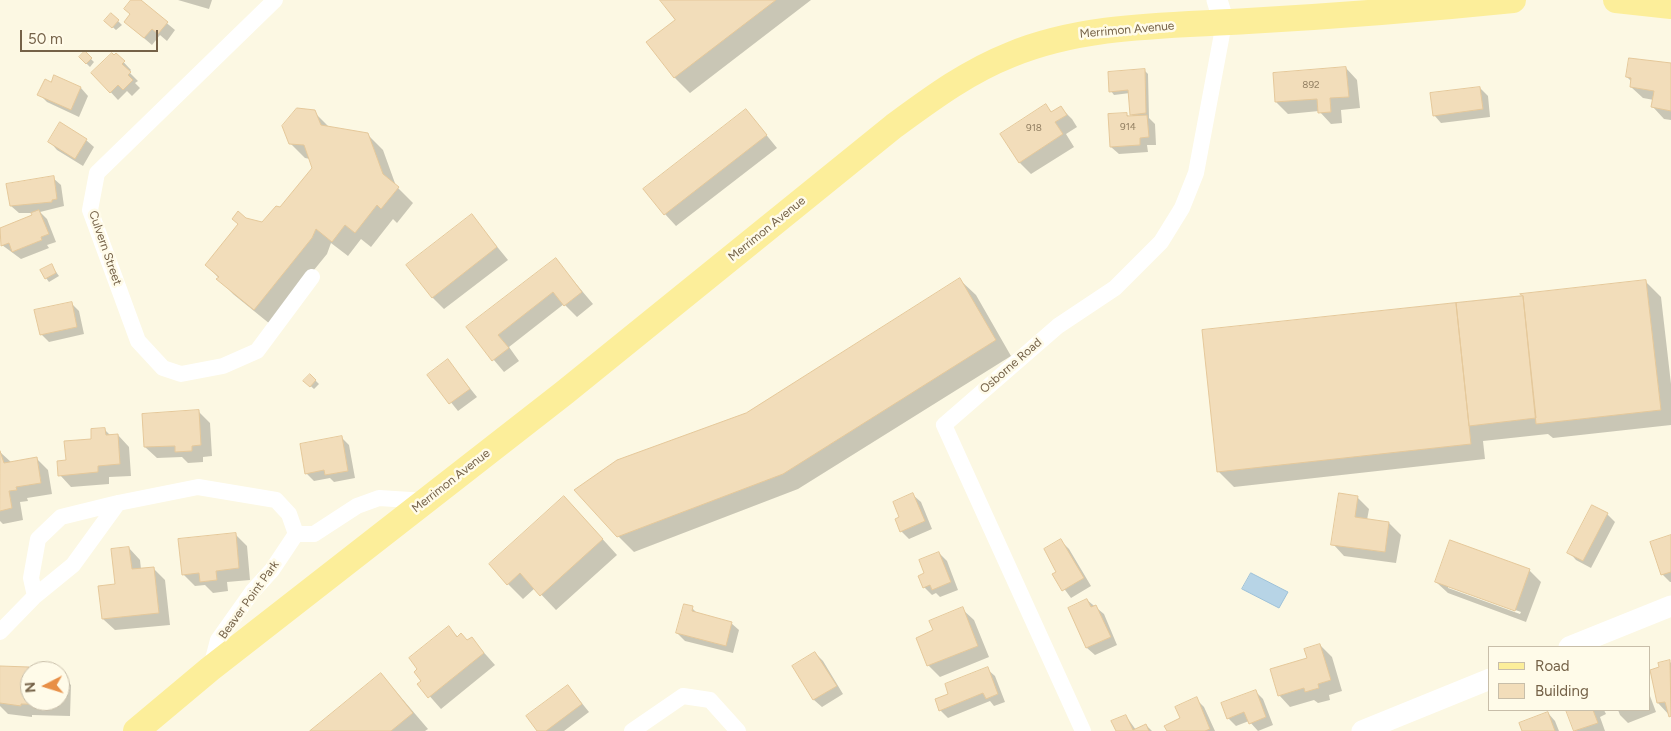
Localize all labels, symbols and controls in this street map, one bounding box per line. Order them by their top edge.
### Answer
street label: Merrimon Avenue [1079,19,1175,41]
scale bar [22,20,160,52]
text: 50 m [28,30,63,48]
house number: 892 [1302,79,1320,91]
house number: 914 [1120,121,1136,133]
house number: 918 [1026,122,1042,134]
street label: Merrimon Avenue [726,194,808,264]
street label: Culvern Street [86,209,124,287]
street label: Osborne Road [977,335,1045,397]
street label: Merrimon Avenue [409,446,493,516]
street label: Beaver Point Park [216,558,282,642]
legend [1488,646,1651,711]
text: Road [1535,657,1570,675]
north arrow [20,661,70,711]
text: N [22,681,39,693]
text: Building [1535,682,1589,700]

